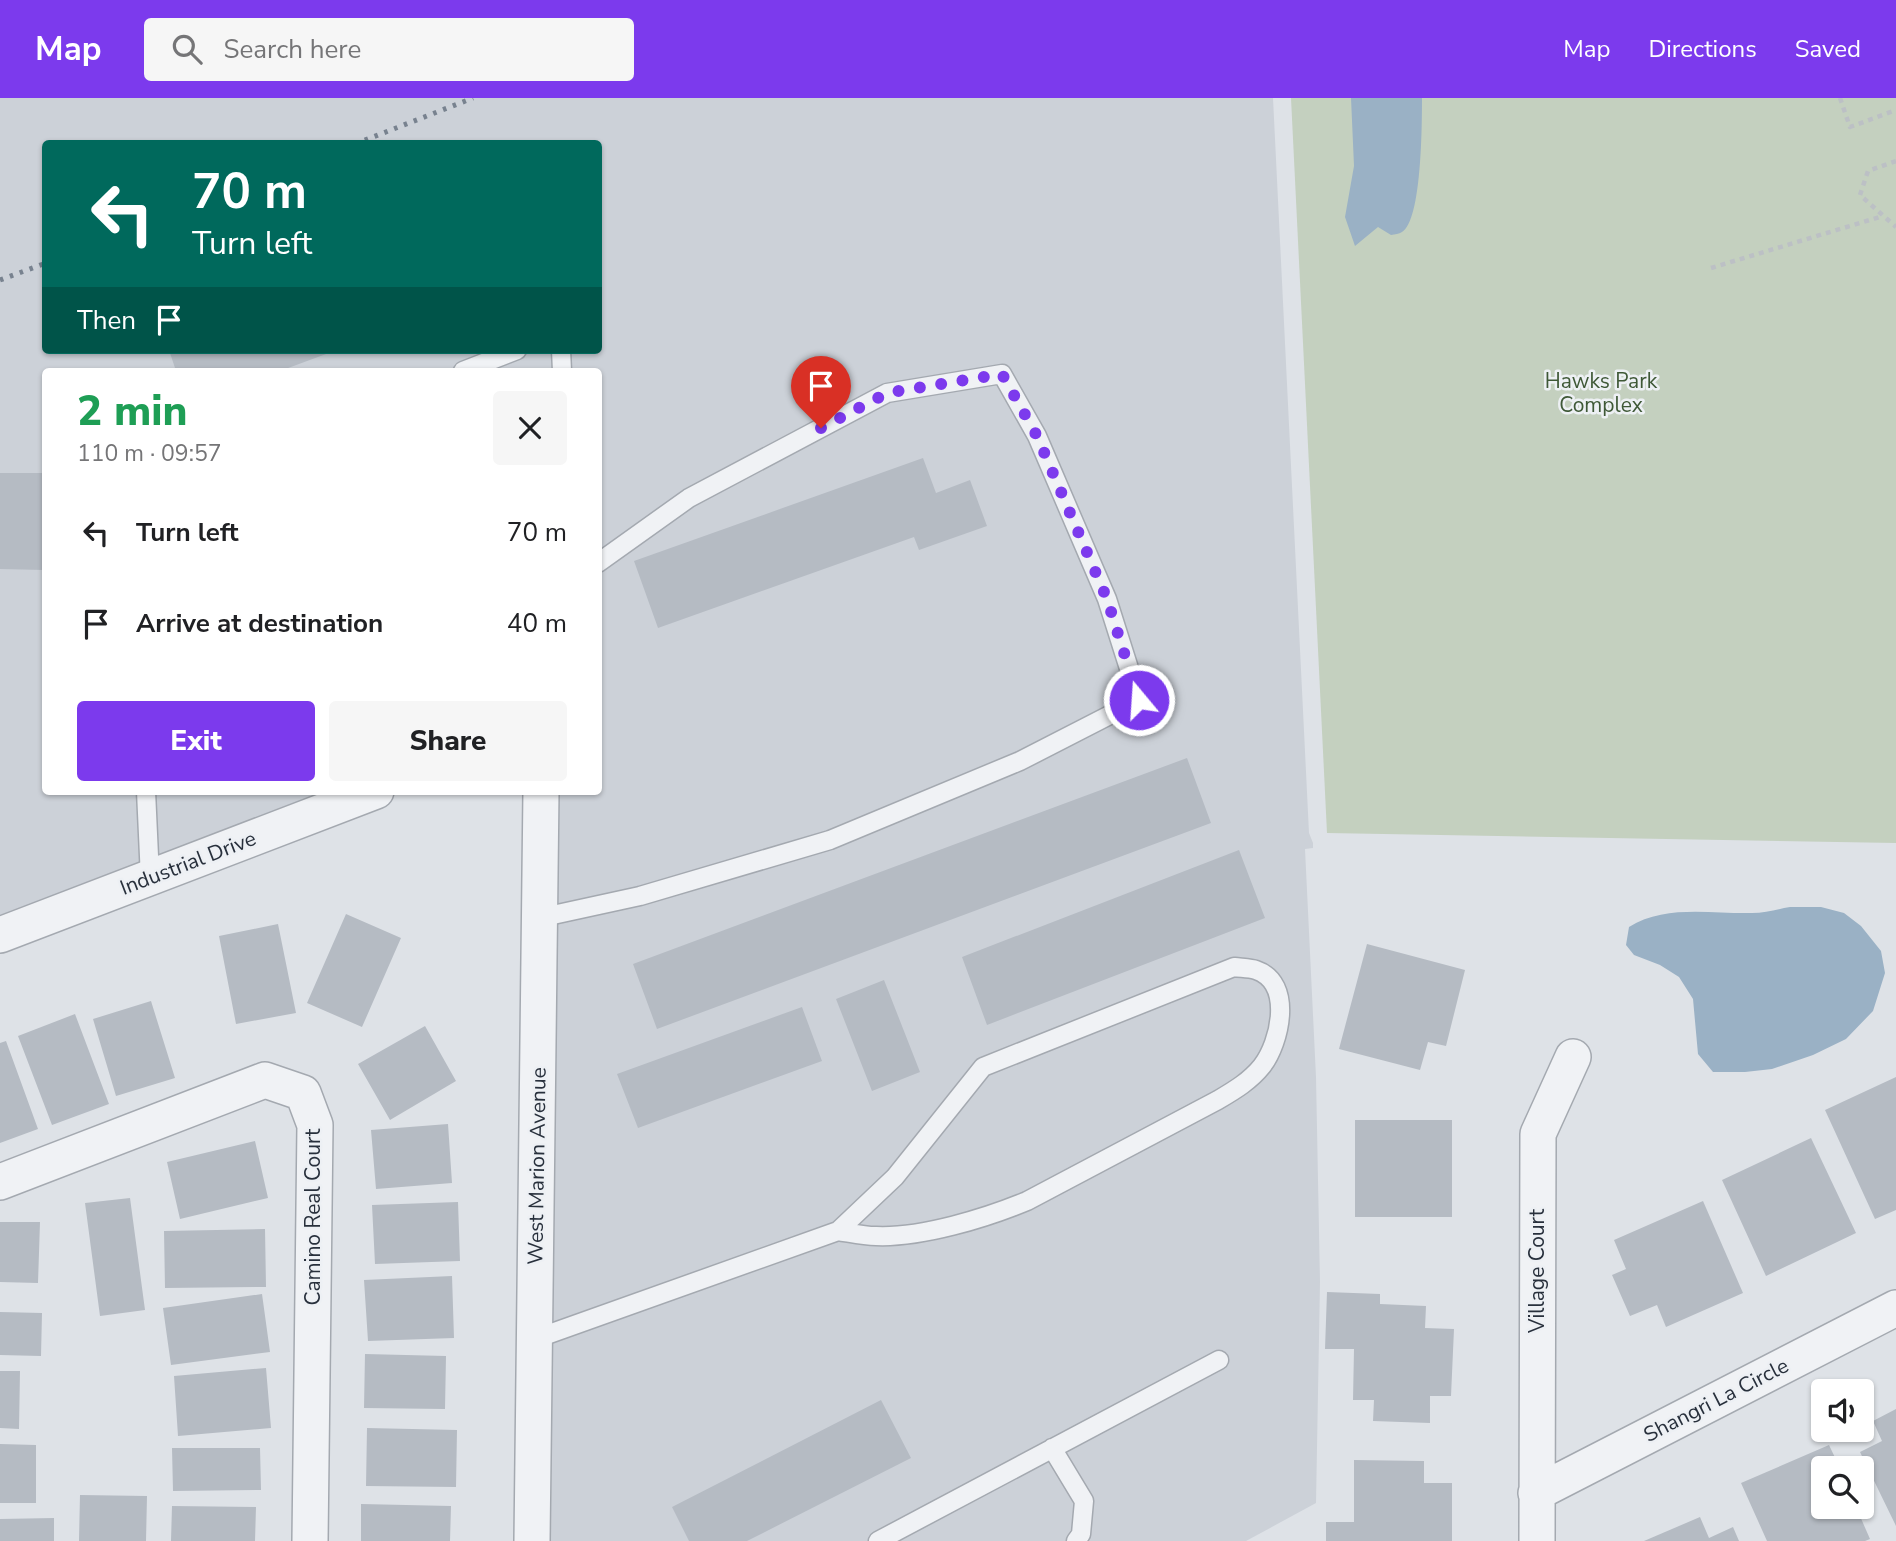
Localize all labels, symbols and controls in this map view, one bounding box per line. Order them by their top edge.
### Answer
search box [144,18,634,81]
text: Map [35,27,102,72]
icon: search [168,30,206,68]
text: Search here [224,32,361,67]
text: Map [1563,33,1610,65]
text: Directions [1648,33,1757,65]
text: Saved [1795,33,1861,65]
text: 70 m [192,158,307,225]
icon: left [77,168,168,259]
text: Turn left [192,222,312,265]
icon: arrive [150,301,188,339]
text: Then [77,303,136,338]
pin [791,356,851,428]
icon: arrive [802,367,840,405]
park label: Hawks Park Complex [1545,367,1658,419]
text: 2 min [77,383,187,440]
button: close [493,391,567,465]
text: 110 m · 09:57 [77,438,222,469]
icon: left [77,514,115,552]
text: Turn left [136,515,239,550]
text: 70 m [507,515,567,550]
icon: arrive [77,605,115,643]
text: Arrive at destination [136,606,383,641]
text: 40 m [507,606,567,641]
position arrow [1102,663,1176,737]
button: Exit [77,701,315,781]
button: Share [329,701,567,781]
street label: Industrial Drive [116,824,260,902]
street label: West Marion Avenue [521,1067,553,1265]
street label: Camino Real Court [299,1128,327,1305]
street label: Village Court [1523,1208,1551,1334]
street label: Shangri La Circle [1639,1351,1793,1449]
map controls [1811,1379,1874,1519]
button: sound [1811,1379,1874,1442]
button: search [1811,1456,1874,1519]

